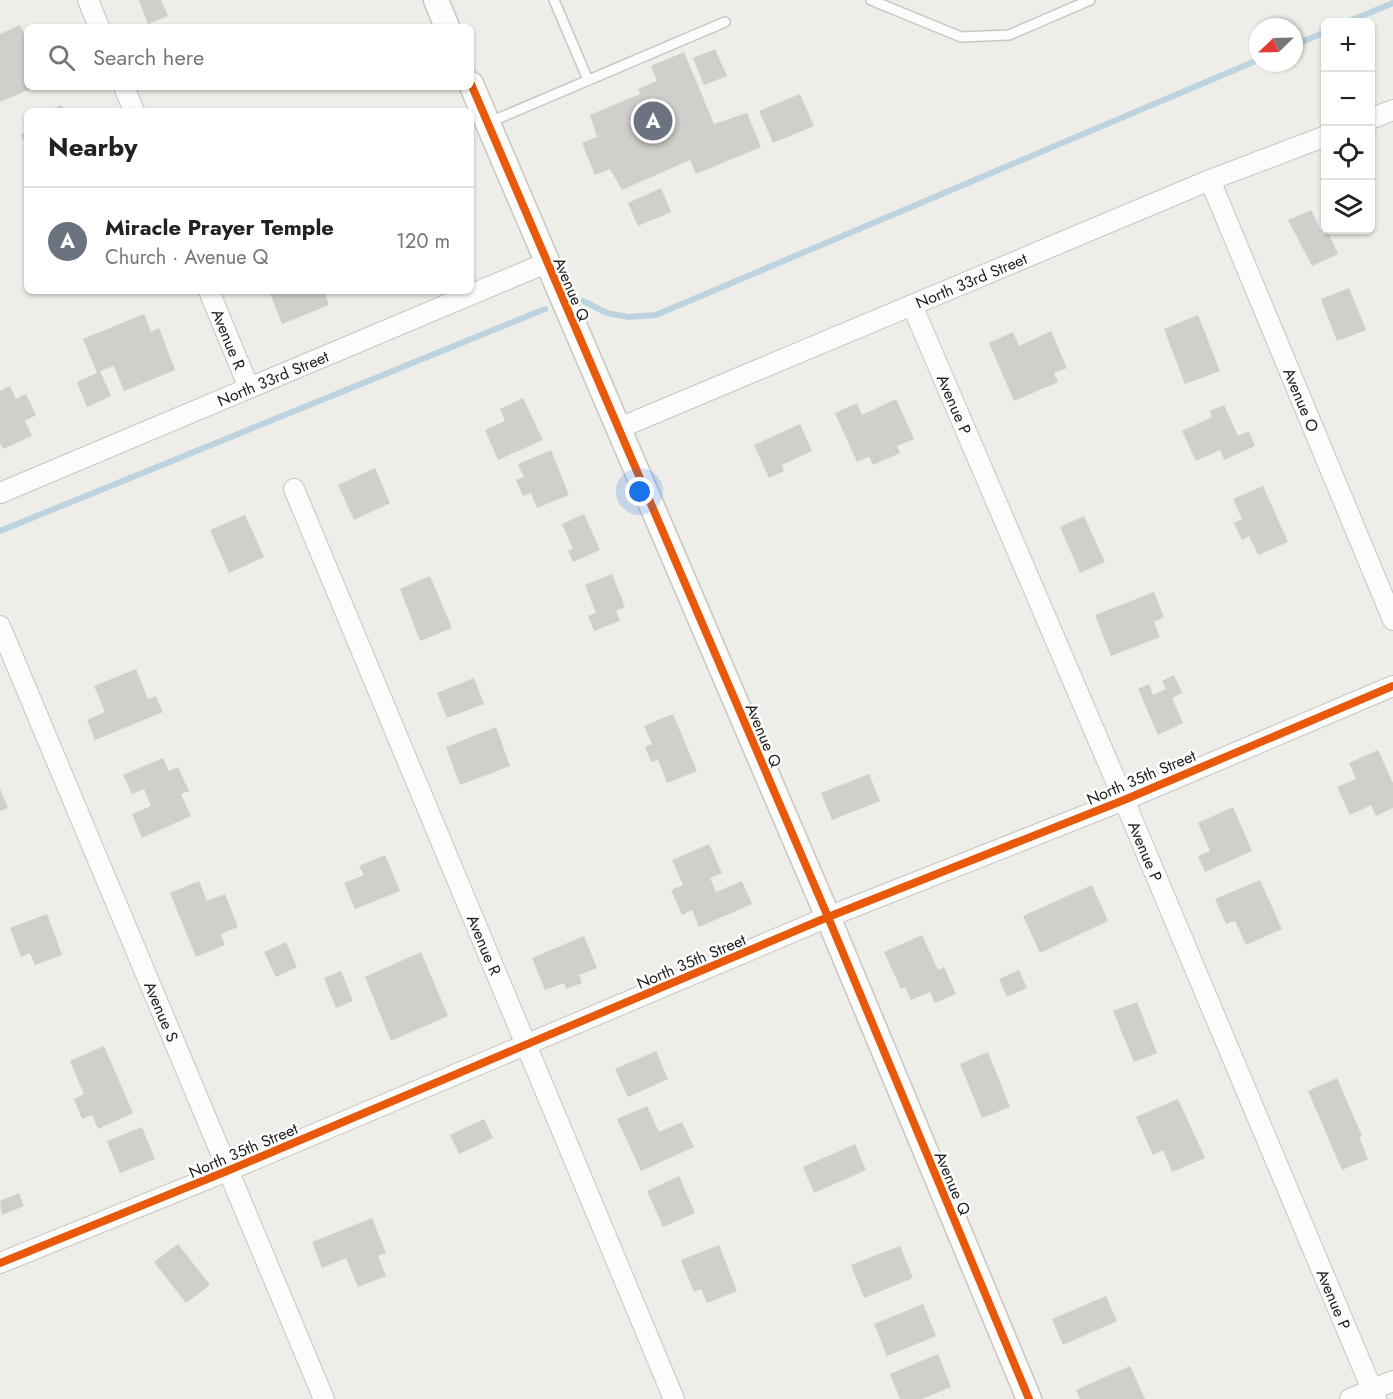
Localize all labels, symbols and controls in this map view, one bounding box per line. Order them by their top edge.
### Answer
north arrow [1249,18,1303,72]
map controls [1321,18,1375,234]
button: + [1321,18,1375,72]
search box [24,24,474,90]
icon: search [45,41,78,74]
text: Search here [93,41,204,73]
button: − [1321,72,1375,126]
pin: A [634,98,672,144]
button: locate [1321,126,1375,180]
text: Nearby [48,128,137,166]
button: layers [1321,180,1375,234]
text: Miracle Prayer Temple [105,211,334,243]
text: A [60,227,75,256]
text: 120 m [396,227,450,256]
text: Church · Avenue Q [105,243,268,272]
street label: North 33rd Street [912,247,1031,314]
street label: Avenue Q [548,254,595,325]
street label: Avenue R [206,305,251,373]
street label: North 33rd Street [214,345,332,412]
street label: Avenue O [1277,364,1324,435]
street label: Avenue P [931,371,977,438]
your location [625,477,654,506]
street label: Avenue Q [740,700,787,771]
street label: North 35th Street [1083,744,1200,811]
street label: Avenue P [1122,818,1168,885]
street label: Avenue R [461,911,507,979]
street label: North 35th Street [633,928,750,995]
street label: Avenue S [138,978,184,1046]
street label: North 35th Street [185,1117,302,1184]
street label: Avenue Q [929,1148,976,1219]
street label: Avenue P [1311,1266,1357,1333]

